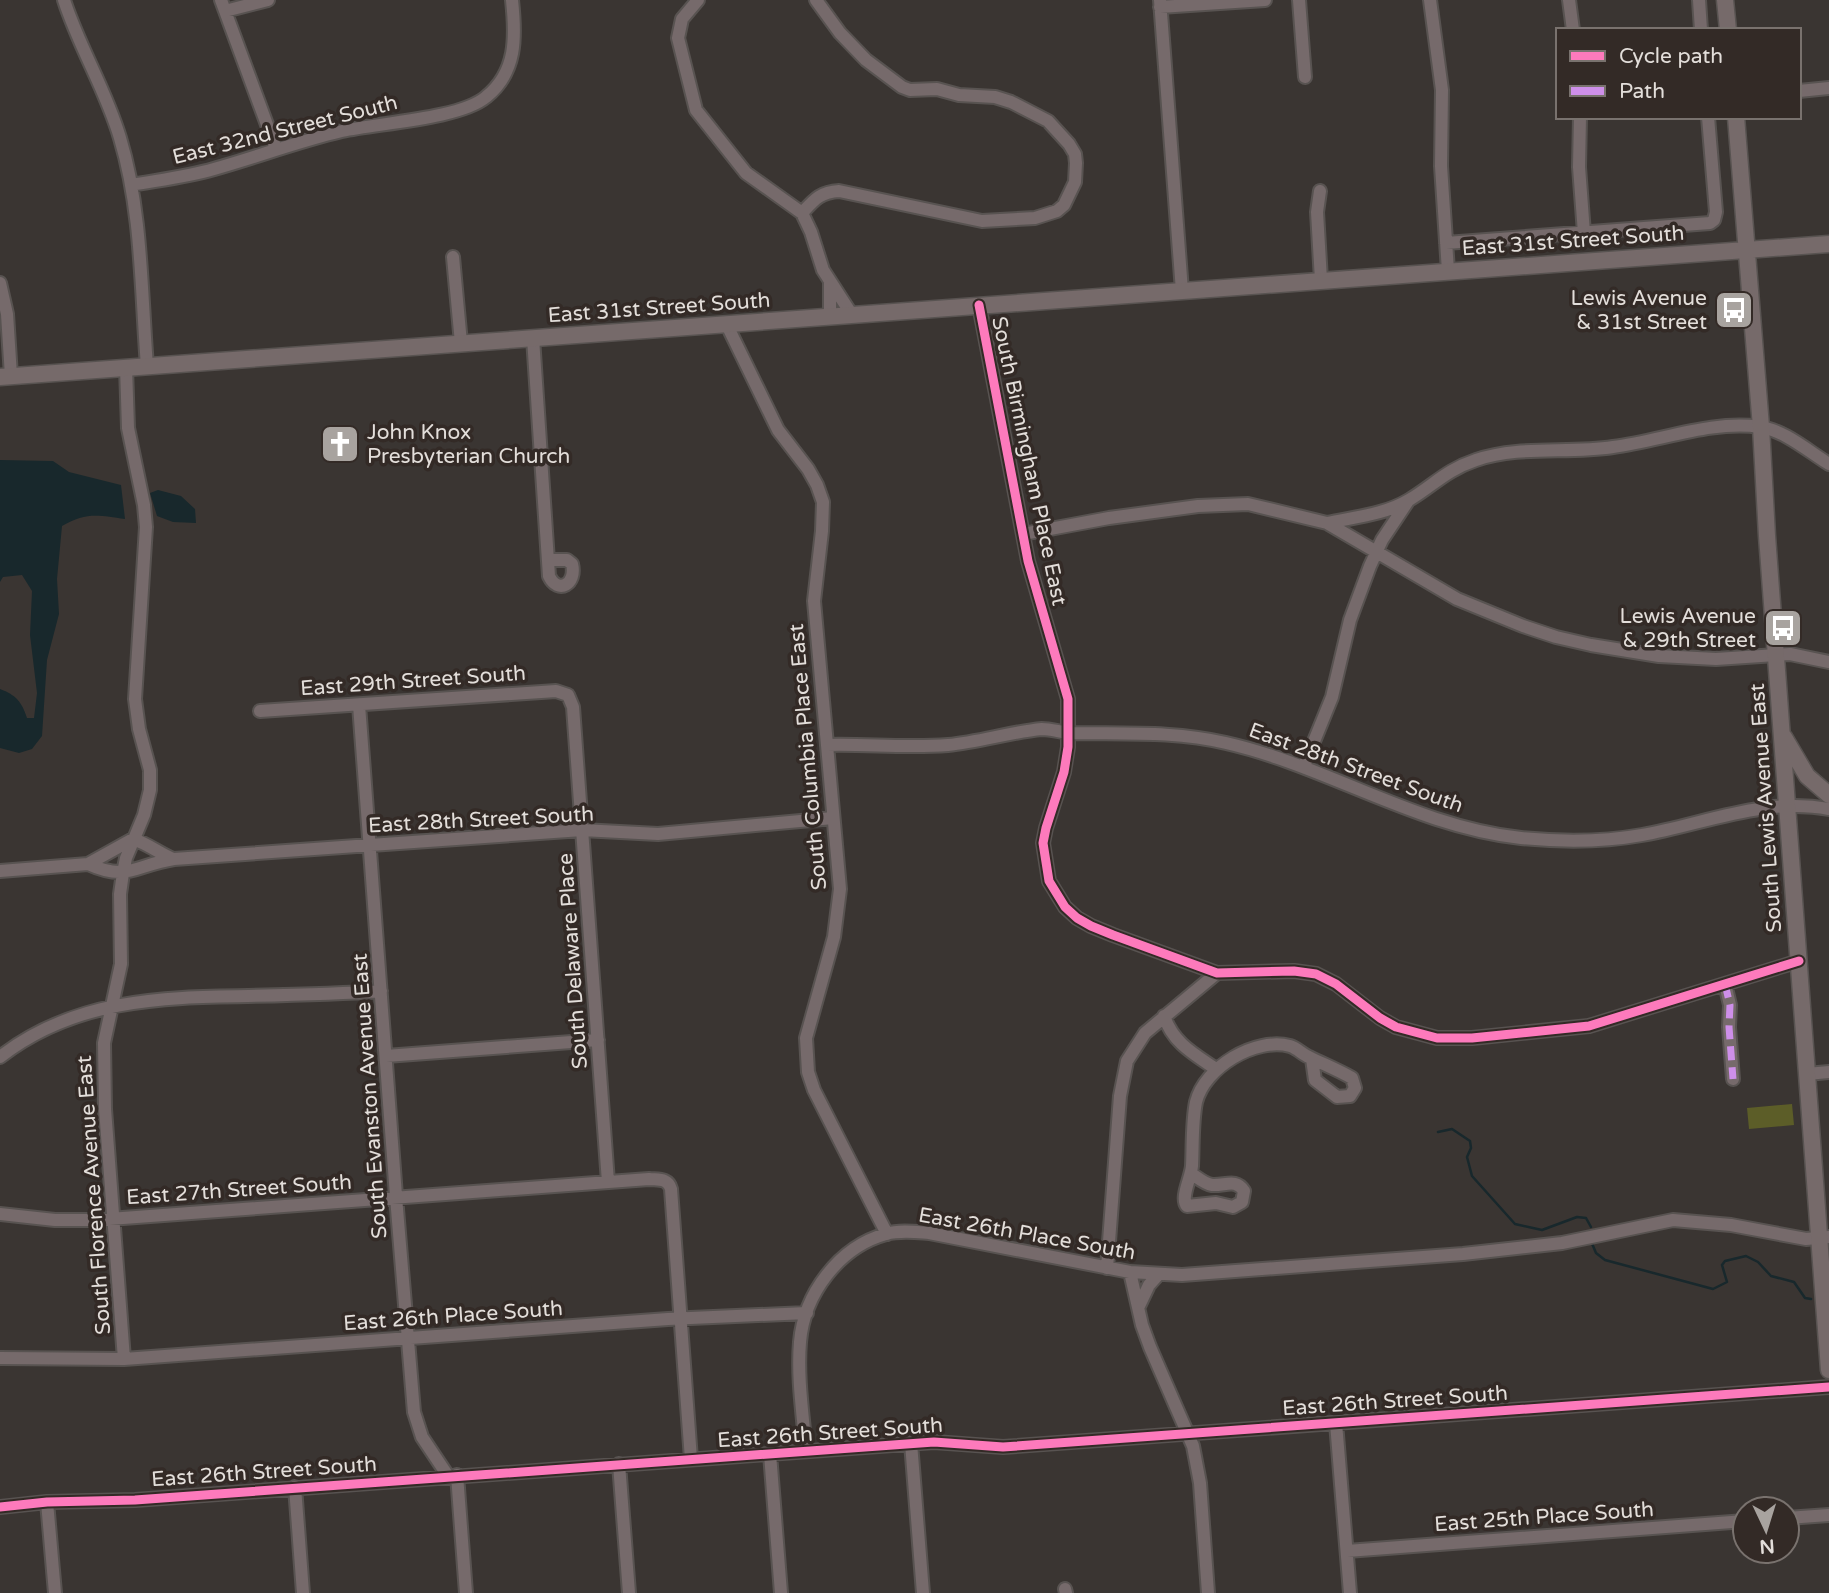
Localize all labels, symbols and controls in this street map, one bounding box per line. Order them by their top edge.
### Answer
legend [1556,28,1801,119]
text: Cycle path [1619,44,1723,69]
text: Path [1619,79,1665,104]
street label: East 32nd Street South [170,90,400,170]
street label: East 31st Street South [1461,221,1685,261]
place label: Lewis Avenue & 31st Street [1571,286,1707,335]
street label: East 31st Street South [547,288,771,328]
bus stop icon: Lewis Avenue & 31st Street [1713,289,1755,331]
street label: South Birmingham Place East [986,314,1072,608]
place label: John Knox Presbyterian Church [367,420,570,469]
church icon: John Knox Presbyterian Church [319,423,361,465]
place label: Lewis Avenue & 29th Street [1620,604,1756,653]
bus stop icon: Lewis Avenue & 29th Street [1762,607,1804,649]
street label: South Columbia Place East [784,623,832,891]
street label: East 29th Street South [299,661,527,701]
street label: South Lewis Avenue East [1745,683,1787,933]
street label: East 28th Street South [1246,718,1466,818]
street label: East 28th Street South [368,802,594,838]
street label: South Delaware Place [553,852,593,1070]
street label: South Evanston Avenue East [348,952,392,1240]
street label: South Florence Avenue East [72,1055,116,1335]
street label: East 27th Street South [125,1170,353,1210]
street label: East 26th Place South [917,1203,1137,1265]
street label: East 26th Place South [342,1296,564,1336]
street label: East 26th Street South [1281,1381,1509,1421]
street label: East 26th Street South [716,1413,944,1453]
street label: East 26th Street South [150,1452,378,1492]
north arrow [1731,1495,1801,1565]
street label: East 25th Place South [1433,1497,1655,1537]
text: N [1759,1534,1775,1557]

